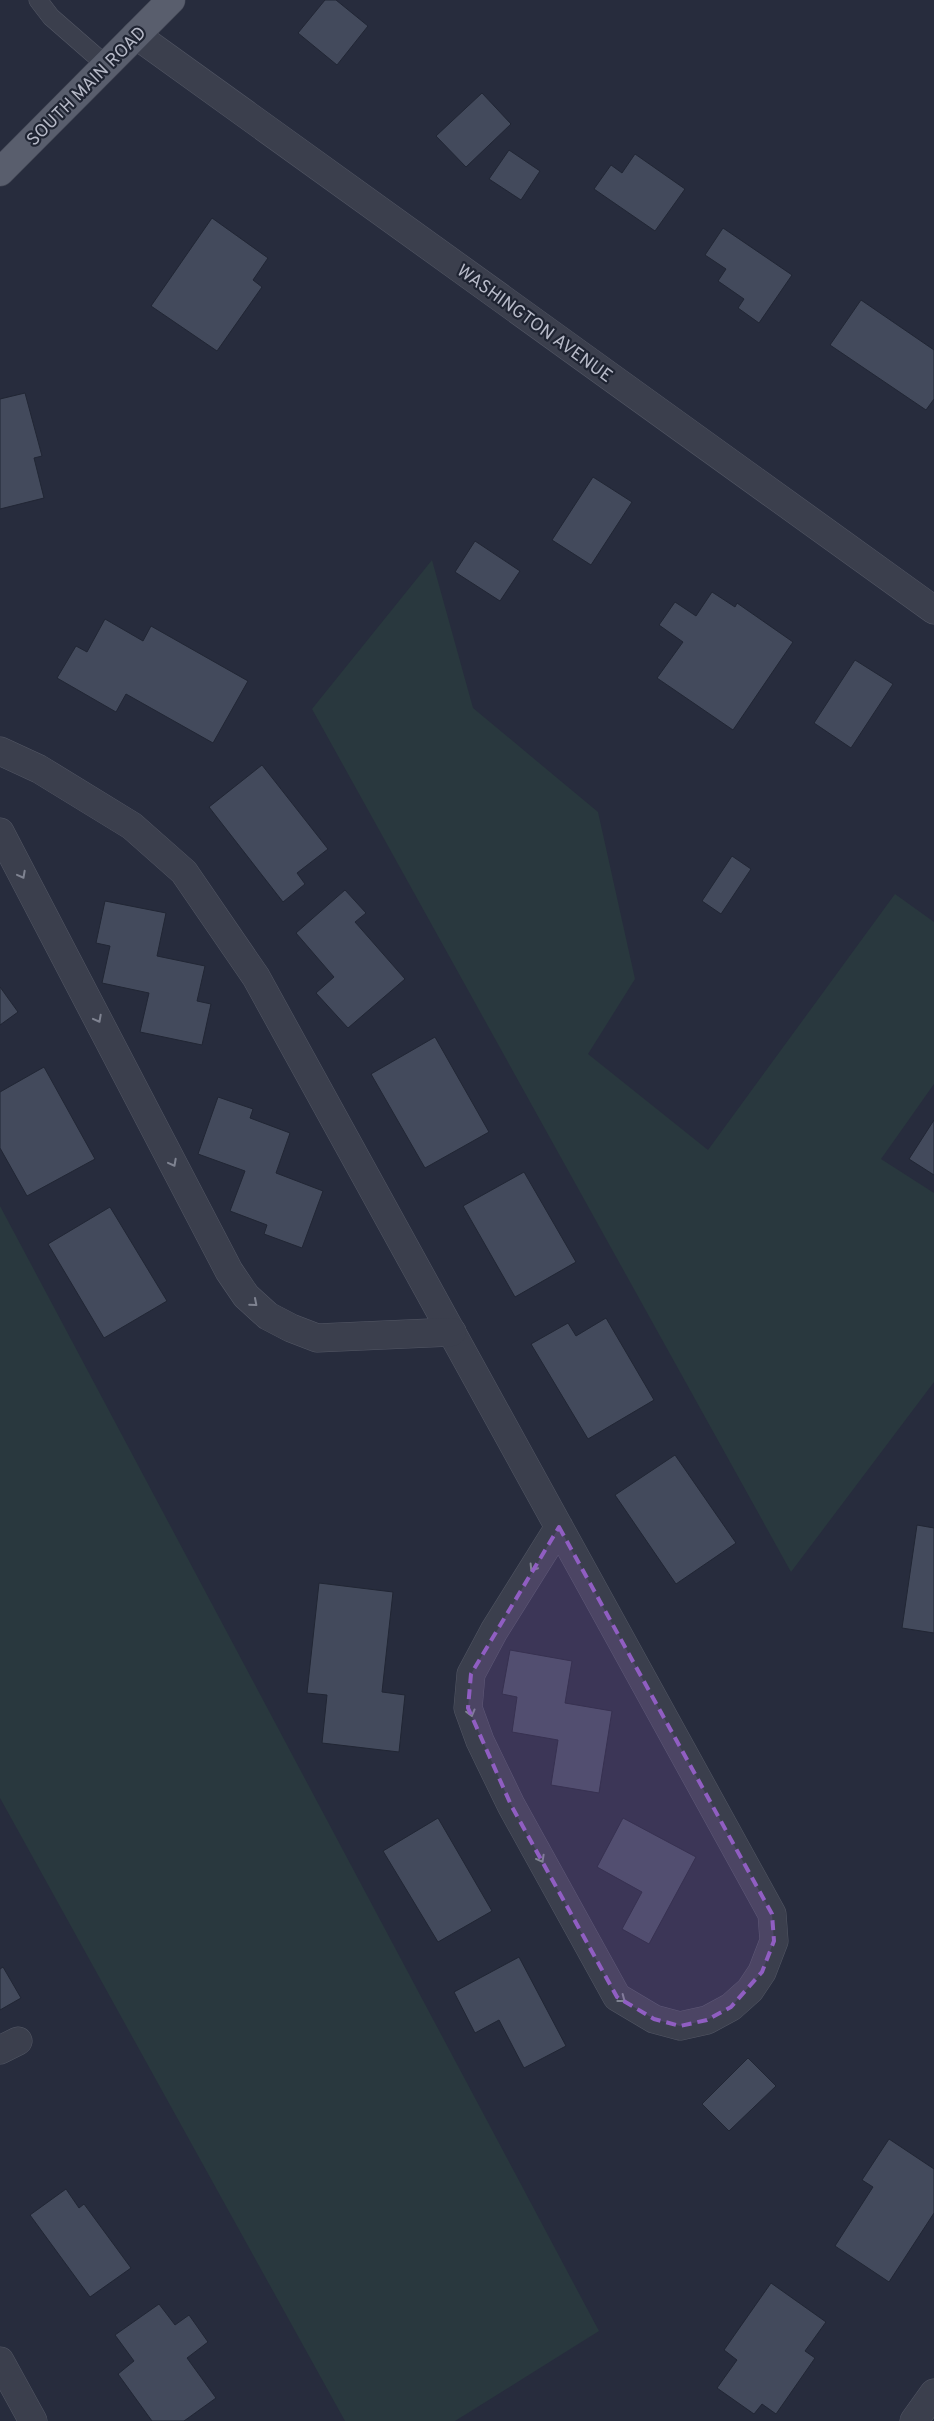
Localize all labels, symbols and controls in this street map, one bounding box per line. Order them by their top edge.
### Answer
street label: SOUTH MAIN ROAD [22,22,152,152]
street label: WASHINGTON AVENUE [452,260,617,388]
one-way arrow [16,870,26,879]
one-way arrow [92,1014,102,1023]
one-way arrow [167,1158,177,1167]
one-way arrow [248,1298,257,1306]
one-way arrow [530,1563,540,1572]
one-way arrow [465,1709,476,1717]
one-way arrow [535,1853,545,1862]
one-way arrow [616,1993,626,2002]

